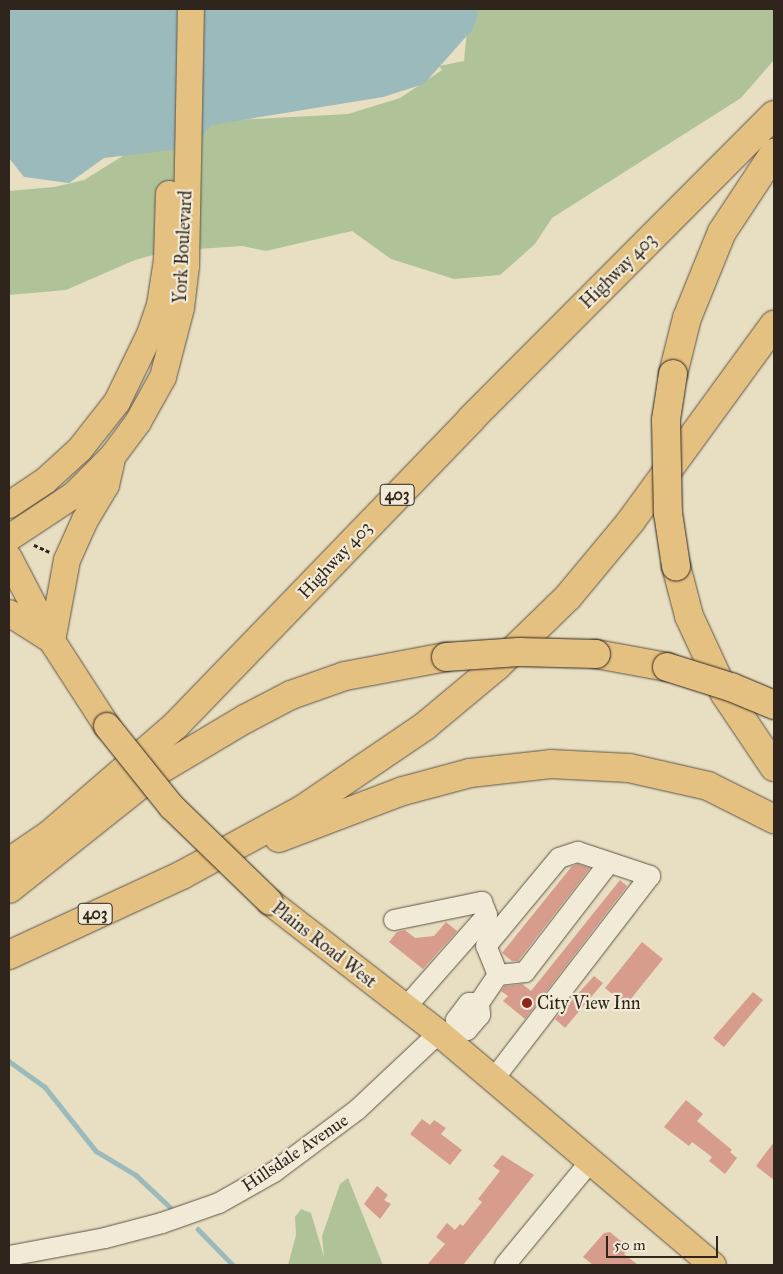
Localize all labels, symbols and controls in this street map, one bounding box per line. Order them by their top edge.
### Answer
street label: York Boulevard [169,190,197,304]
street label: Highway 403 [576,229,660,313]
road number: 403 [380,482,414,508]
street label: Highway 403 [294,517,376,603]
street label: Plains Road West [267,897,381,993]
road number: 403 [78,901,112,928]
place label: City View Inn [537,992,641,1014]
marker: City View Inn [521,997,533,1009]
street label: Hillsdale Avenue [238,1109,352,1197]
scale bar [608,1226,720,1258]
text: 50 m [614,1236,646,1254]

